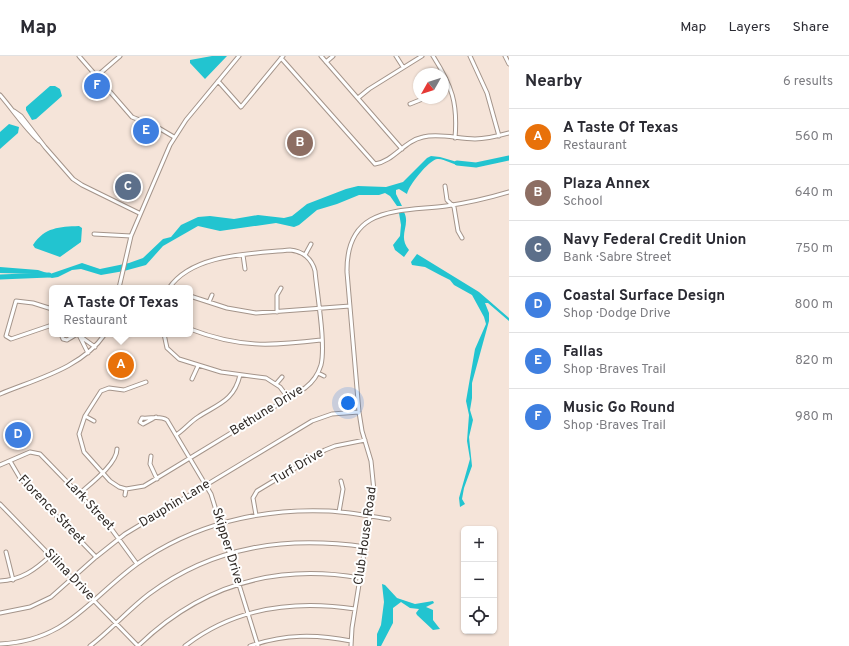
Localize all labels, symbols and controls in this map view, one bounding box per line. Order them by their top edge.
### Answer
text: Map [20,16,57,40]
text: Map [680,19,706,36]
text: Layers [728,19,770,36]
text: Share [792,19,829,36]
north arrow [413,68,449,104]
pin: F [84,71,110,101]
text: Nearby [525,71,582,93]
text: 6 results [783,74,833,90]
pin: E [133,116,159,146]
text: A Taste Of Texas [563,119,678,138]
pin: B [287,128,313,158]
text: A [533,129,543,145]
text: 560 m [795,129,833,145]
text: Restaurant [563,138,627,154]
pin: C [115,172,141,202]
text: Plaza Annex [563,175,650,194]
text: B [534,185,542,201]
text: 640 m [795,185,833,201]
text: School [563,194,603,210]
text: Navy Federal Credit Union [563,231,746,250]
text: C [534,241,542,257]
text: 750 m [796,241,833,257]
text: Bank · Sabre Street [563,250,671,266]
popup [49,285,193,337]
text: Coastal Surface Design [563,287,725,306]
text: A Taste Of Texas [63,294,179,313]
text: D [533,297,543,313]
text: 800 m [795,297,833,313]
text: Shop · Dodge Drive [563,306,671,322]
text: Restaurant [63,313,127,329]
text: Fallas [563,343,603,362]
pin: A [108,350,134,380]
text: E [534,353,542,369]
text: 820 m [795,353,833,369]
text: Shop · Braves Trail [563,362,666,378]
street label: Bethune Drive [227,382,307,440]
your location [338,393,358,413]
text: Music Go Round [563,399,675,418]
text: F [534,409,542,425]
text: 980 m [795,409,833,425]
text: Shop · Braves Trail [563,418,666,434]
pin: D [5,420,31,450]
street label: Turf Drive [269,445,327,489]
street label: Florence Street [14,472,88,548]
street label: Lark Street [61,476,117,534]
street label: Dauphin Lane [137,477,213,531]
street label: Club House Road [351,486,381,586]
street label: Skipper Drive [208,506,246,586]
map controls [461,526,497,634]
button: + [461,526,497,562]
street label: Silina Drive [40,546,98,604]
button: − [461,562,497,598]
button: locate [461,598,497,634]

